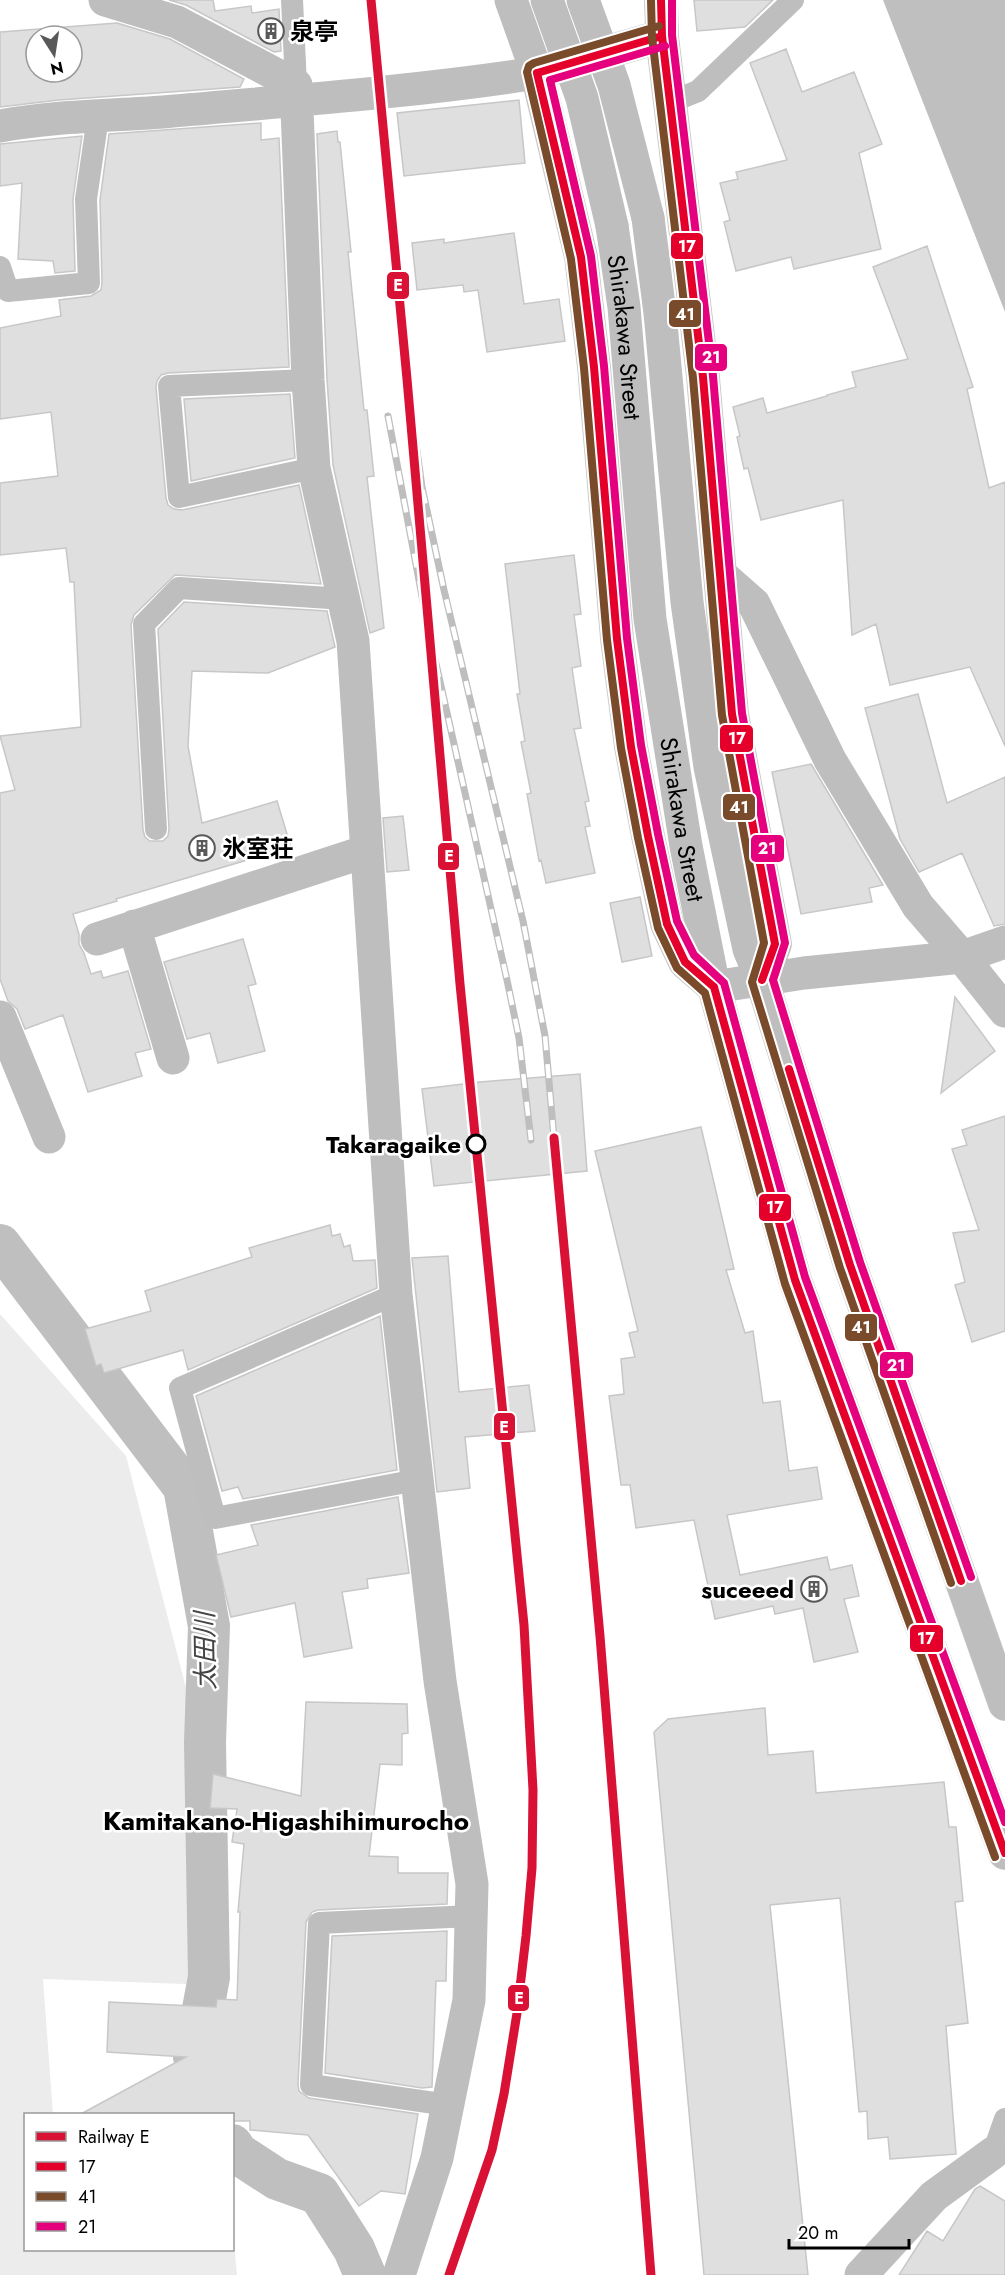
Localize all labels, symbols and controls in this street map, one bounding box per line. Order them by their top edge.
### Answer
place label: 泉亭 [290,14,338,49]
building icon: 泉亭 [256,16,286,46]
north arrow [24,24,84,84]
text: N [48,56,66,81]
line badge: 17 [670,232,704,260]
text: 17 [678,235,696,258]
street label: Shirakawa Street [599,252,651,422]
line badge: E [386,271,410,300]
text: E [393,274,403,297]
line badge: 41 [668,299,702,328]
text: 41 [675,303,695,326]
line badge: 21 [694,343,728,372]
text: 21 [702,346,720,369]
line badge: 17 [719,724,754,753]
text: 17 [728,727,746,750]
street label: Shirakawa Street [652,735,714,905]
line badge: 41 [722,793,756,821]
text: 41 [729,796,749,819]
place label: 氷室荘 [222,831,294,866]
building icon: 氷室荘 [187,833,217,863]
line badge: 21 [750,834,785,863]
text: 21 [758,837,776,860]
line badge: E [437,842,460,871]
text: E [444,845,454,868]
place label: Takaragaike [326,1127,461,1162]
marker: Takaragaike [466,1134,486,1154]
line badge: 17 [758,1193,792,1222]
text: 17 [766,1196,784,1219]
line badge: 41 [844,1313,878,1342]
text: 41 [851,1316,871,1339]
line badge: 21 [879,1351,914,1379]
text: 21 [887,1354,905,1377]
line badge: E [493,1412,516,1441]
text: E [499,1416,509,1439]
place label: suceeed [701,1572,794,1607]
building icon: suceeed [799,1574,829,1604]
water label: 太田川 [185,1609,225,1690]
line badge: 17 [909,1624,944,1653]
text: 17 [917,1627,935,1650]
district label: Kamitakano-Higashihimurocho [103,1802,469,1840]
line badge: E [507,1984,530,2012]
text: E [514,1987,524,2010]
legend [24,2113,234,2251]
text: Railway E [78,2124,150,2150]
text: 17 [78,2154,96,2180]
text: 41 [78,2184,97,2210]
scale bar [789,2212,909,2250]
text: 21 [78,2214,96,2240]
text: 20 m [798,2220,838,2246]

